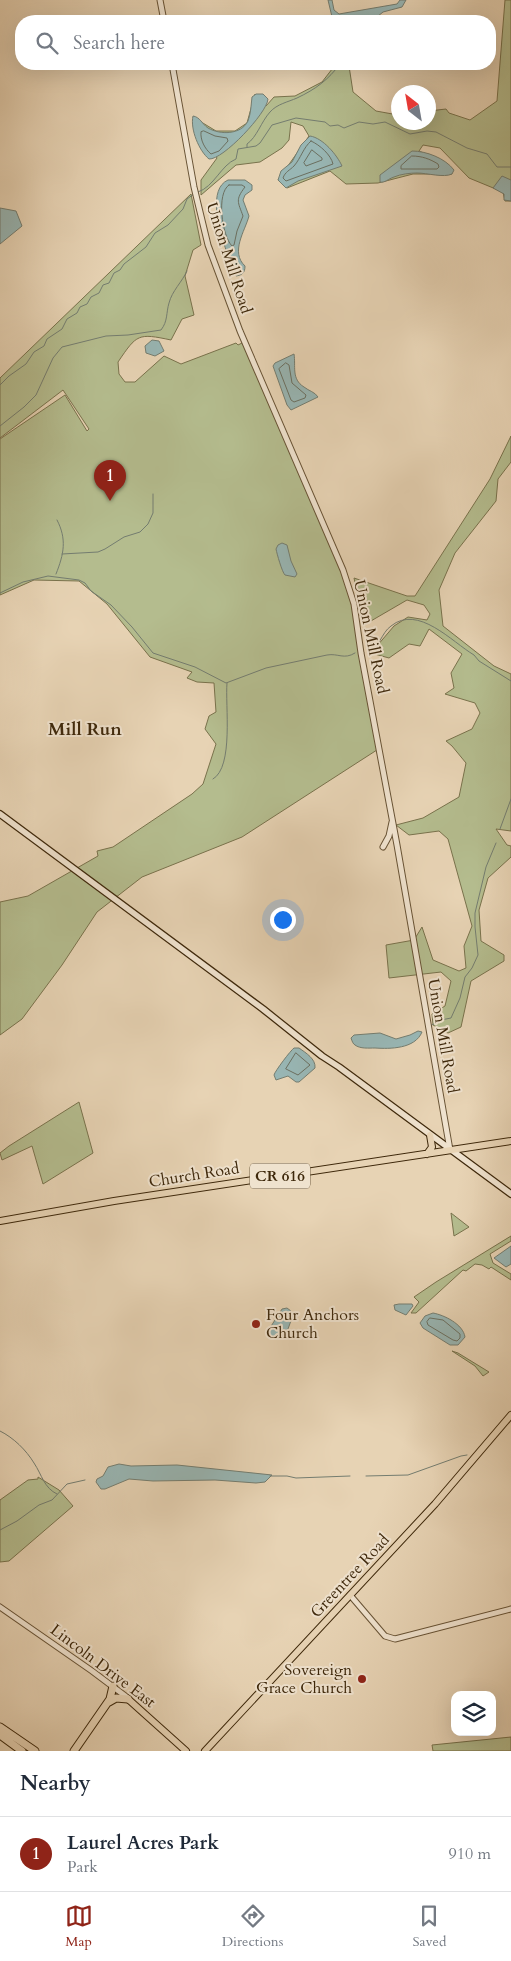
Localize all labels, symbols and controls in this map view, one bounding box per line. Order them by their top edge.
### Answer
search box [15,15,496,70]
icon: search [33,29,61,57]
text: Search here [73,30,165,56]
north arrow [391,85,436,130]
street label: Union Mill Road [201,199,258,317]
pin: 1 [94,460,126,501]
street label: Union Mill Road [348,578,394,696]
district label: Mill Run [48,717,122,742]
your location [270,907,296,933]
street label: Union Mill Road [422,977,464,1095]
street label: Church Road [147,1157,241,1193]
road number: CR 616 [250,1164,310,1188]
place label: Four Anchors Church [266,1304,359,1344]
marker: Four Anchors Church [250,1318,262,1330]
street label: Greentree Road [305,1529,395,1623]
street label: Lincoln Drive East [46,1619,160,1713]
place label: Sovereign Grace Church [256,1659,352,1699]
marker: Sovereign Grace Church [356,1673,368,1685]
map controls [451,1691,496,1736]
button: layers [451,1691,496,1736]
text: Nearby [20,1769,91,1798]
text: Laurel Acres Park [67,1830,219,1856]
text: 1 [32,1843,40,1865]
text: 910 m [449,1843,491,1865]
text: Park [67,1856,98,1878]
tab: Map [65,1902,93,1951]
tab: Directions [222,1902,283,1951]
tab: Saved [412,1902,446,1951]

